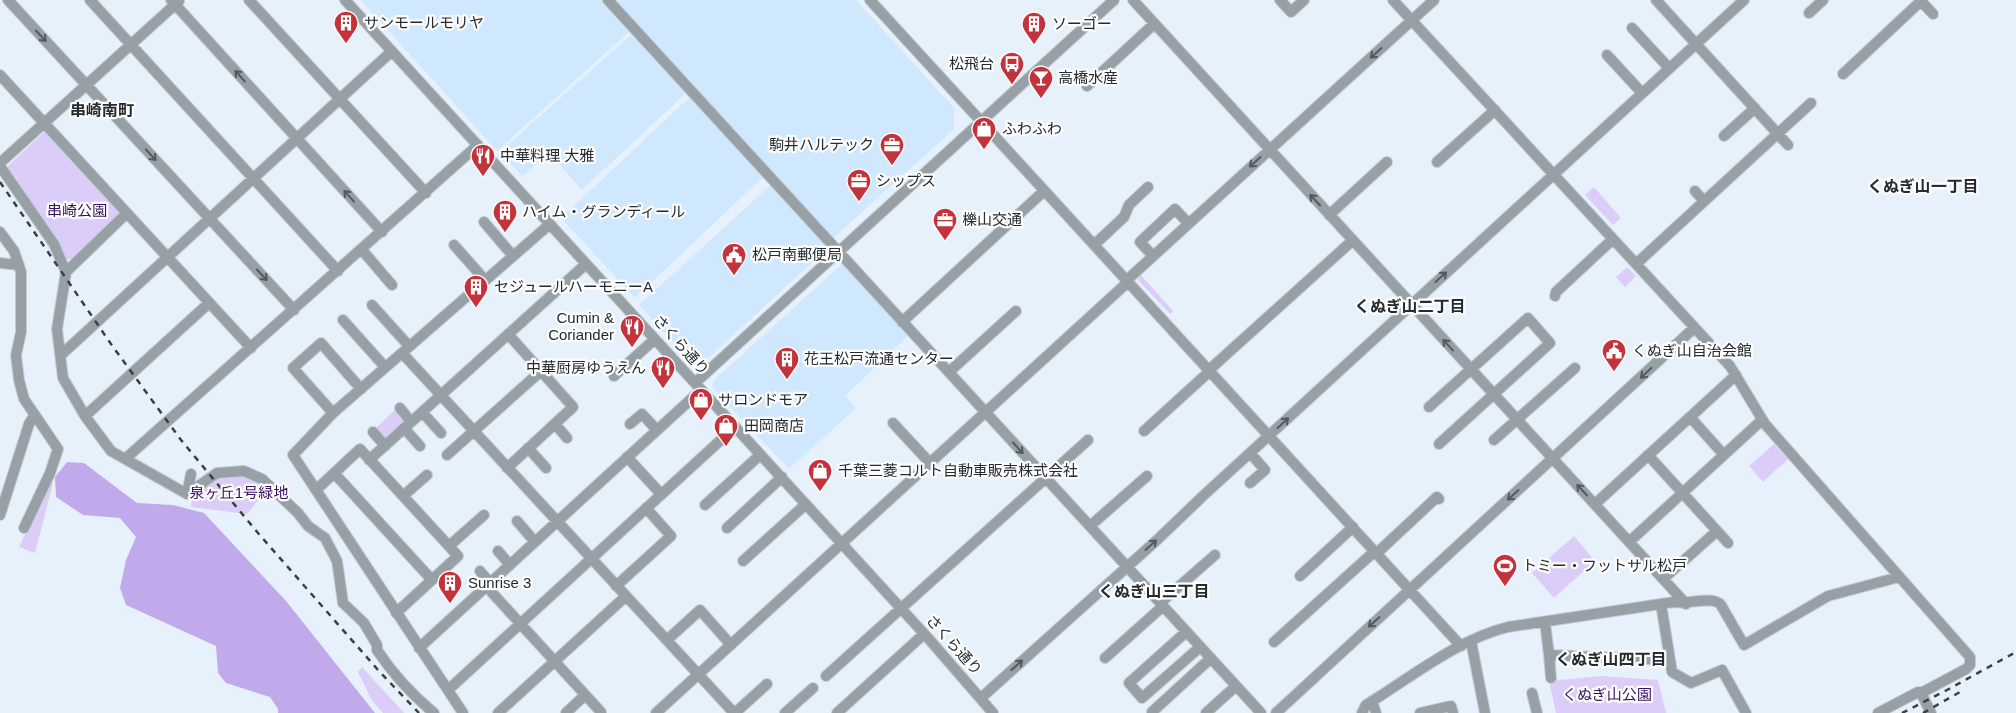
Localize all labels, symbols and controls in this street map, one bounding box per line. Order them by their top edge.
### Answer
building icon: サンモールモリヤ [333,10,359,44]
building icon: ソーゴー [1021,11,1047,45]
place label: サンモールモリヤ [364,14,484,31]
place label: ソーゴー [1052,15,1112,32]
one-way arrow [35,29,47,42]
one-way arrow [1369,48,1382,59]
bus stop icon: 松飛台 [999,51,1025,85]
place label: 松飛台 [949,55,994,72]
bar icon: 高橋水産 [1028,65,1054,99]
one-way arrow [234,69,246,82]
place label: 高橋水産 [1058,69,1118,86]
district label: 串崎南町 [70,102,134,119]
shop icon: ふわふわ [971,116,997,150]
place label: ふわふわ [1002,120,1062,137]
office icon: 駒井ハルテック [879,132,905,166]
place label: 駒井ハルテック [769,136,874,153]
restaurant icon: 中華料理 大雅 [470,143,496,177]
place label: 中華料理 大雅 [500,147,594,164]
one-way arrow [146,149,157,162]
one-way arrow [1249,157,1262,168]
office icon: シップス [846,168,872,202]
place label: シップス [876,172,936,189]
district label: くぬぎ山一丁目 [1867,178,1979,195]
one-way arrow [343,189,355,202]
one-way arrow [1309,194,1321,206]
building icon: ハイム・グランディール [492,199,518,233]
park label: 串崎公園 [47,202,107,219]
place label: ハイム・グランディール [522,203,685,220]
office icon: 櫟山交通 [932,207,958,241]
place label: 櫟山交通 [962,211,1022,228]
public building icon: 松戸南郵便局 [721,242,747,276]
place label: 松戸南郵便局 [752,246,842,263]
one-way arrow [256,268,268,281]
one-way arrow [1435,271,1448,283]
building icon: セジュールハーモニーA [463,274,489,308]
place label: セジュールハーモニーA [494,278,653,295]
district label: くぬぎ山二丁目 [1354,298,1466,315]
place label: Cumin & Coriander [548,309,614,343]
street label: さくら通り [650,311,713,378]
restaurant icon: Cumin & Coriander [619,314,645,348]
public building icon: くぬぎ山自治会館 [1601,338,1627,372]
one-way arrow [1443,339,1454,352]
place label: くぬぎ山自治会館 [1632,342,1752,359]
building icon: 花王松戸流通センター [774,346,800,380]
place label: 花王松戸流通センター [804,350,954,367]
restaurant icon: 中華厨房ゆうえん [650,355,676,389]
place label: 中華厨房ゆうえん [526,359,646,376]
one-way arrow [1639,367,1652,379]
shop icon: サロンドモア [688,387,714,421]
place label: サロンドモア [718,391,808,408]
shop icon: 田岡商店 [713,413,739,447]
place label: 田岡商店 [744,417,804,434]
one-way arrow [1277,417,1290,429]
one-way arrow [1012,441,1024,454]
shop icon: 千葉三菱コルト自動車販売株式会社 [807,458,833,492]
place label: 千葉三菱コルト自動車販売株式会社 [838,462,1078,479]
park label: 泉ヶ丘1号緑地 [190,484,288,501]
one-way arrow [1576,484,1588,497]
one-way arrow [1507,489,1520,501]
one-way arrow [1145,539,1158,551]
sports icon: トミー・フットサル松戸 [1492,553,1518,587]
place label: トミー・フットサル松戸 [1522,557,1687,574]
building icon: Sunrise 3 [437,570,463,604]
place label: Sunrise 3 [468,574,531,591]
district label: くぬぎ山三丁目 [1098,583,1210,600]
street label: さくら通り [923,611,986,678]
one-way arrow [1368,616,1381,628]
district label: くぬぎ山四丁目 [1555,651,1667,668]
one-way arrow [1011,659,1024,671]
park label: くぬぎ山公園 [1562,686,1652,703]

